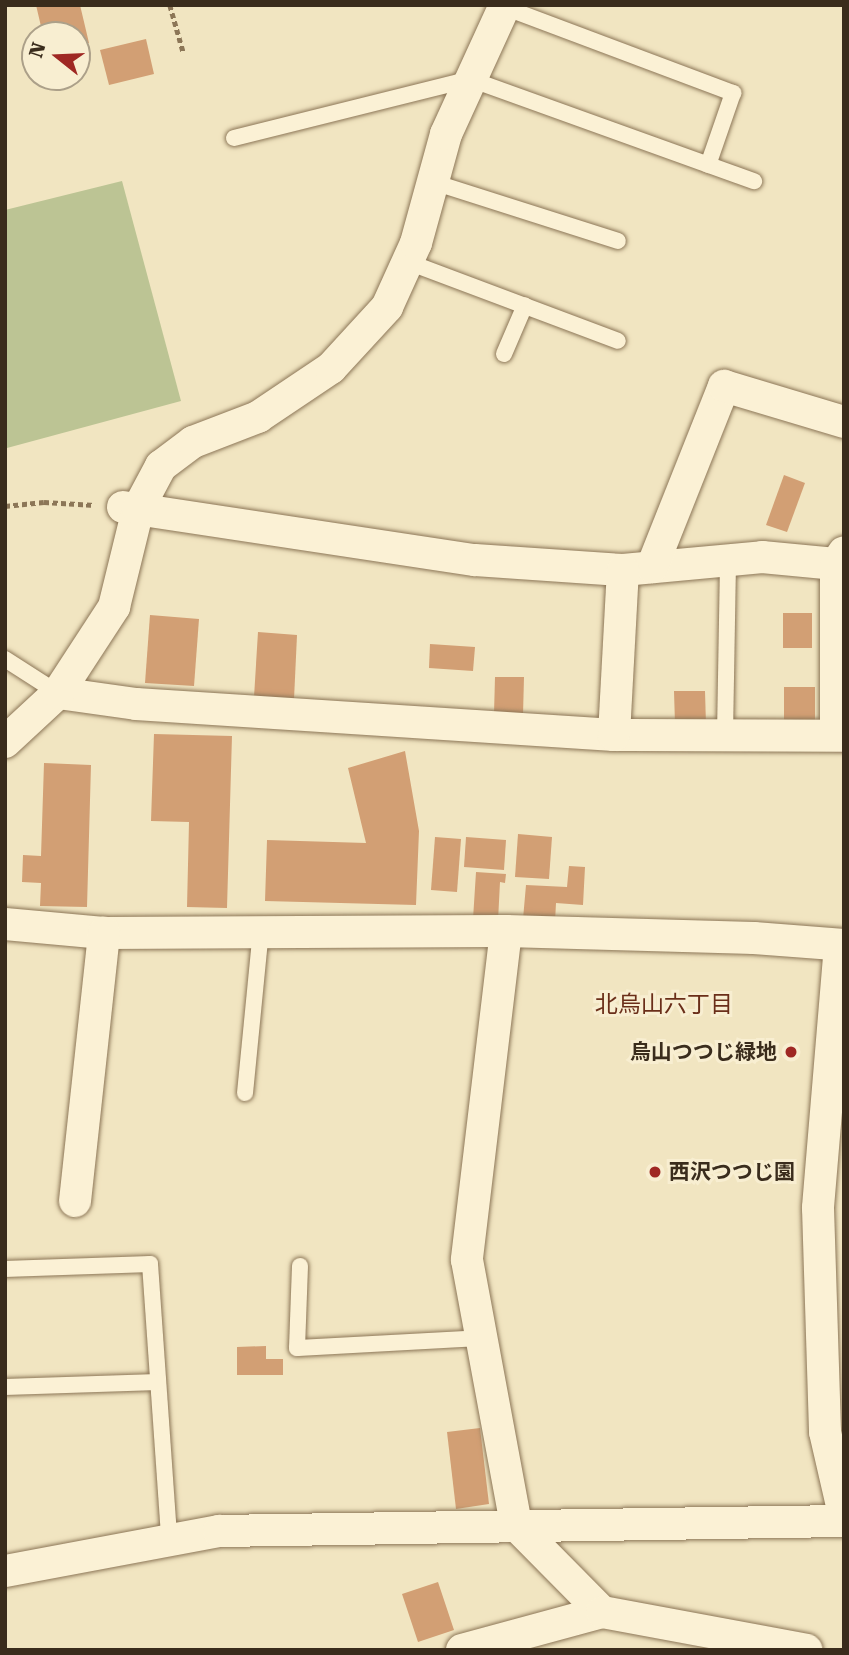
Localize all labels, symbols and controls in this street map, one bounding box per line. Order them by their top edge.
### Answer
north arrow [21,21,91,91]
text: N [24,39,51,60]
district label: 北烏山六丁目 [595,991,733,1019]
place label: 烏山つつじ緑地 [630,1039,777,1065]
marker: 烏山つつじ緑地 [783,1044,799,1060]
place label: 西沢つつじ園 [669,1159,795,1185]
marker: 西沢つつじ園 [647,1164,663,1180]

